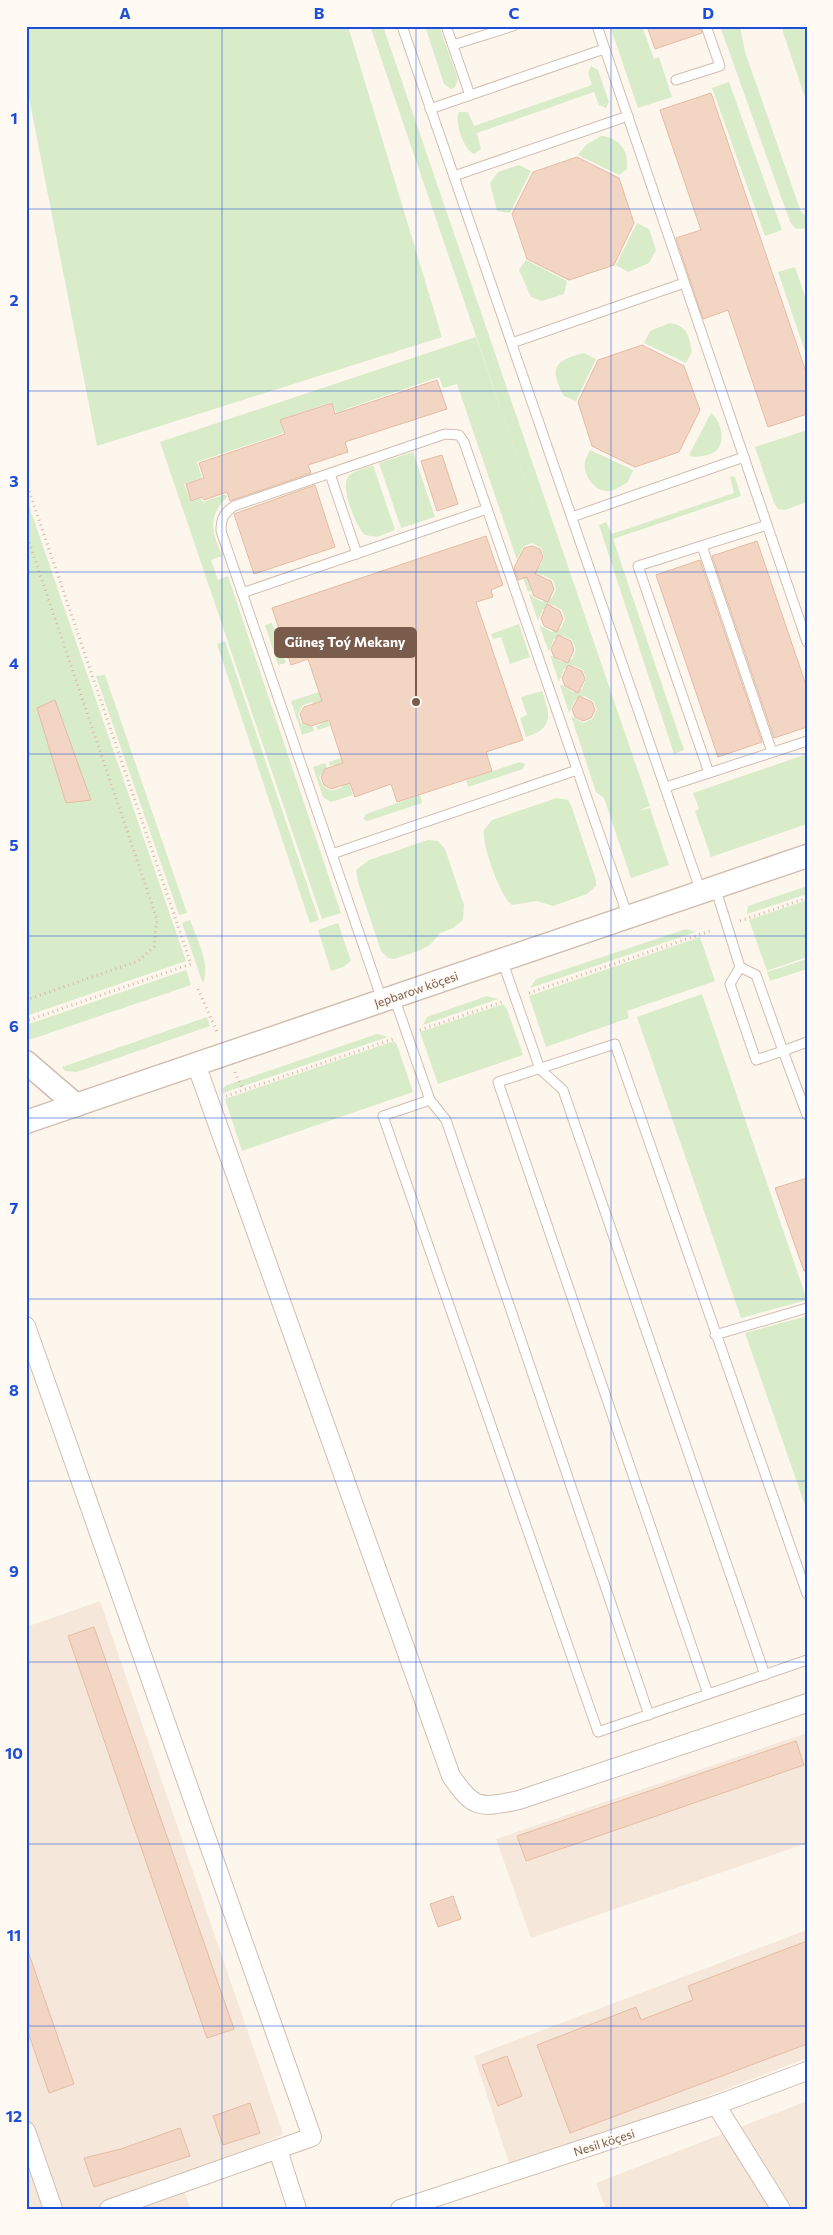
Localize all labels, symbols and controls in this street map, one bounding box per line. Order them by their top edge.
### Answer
text: A [119,3,131,22]
text: B [314,3,325,22]
text: C [509,3,520,22]
text: D [702,3,714,22]
text: 1 [10,108,18,127]
text: 2 [9,290,19,309]
text: 3 [9,471,19,490]
callout: Güneş Toý Mekany [275,628,416,657]
text: Güneş Toý Mekany [284,633,406,650]
text: 4 [9,653,19,672]
text: 5 [9,835,19,854]
street label: Jepbarow köçesi [372,968,460,1011]
text: 6 [9,1016,19,1035]
text: 7 [10,1198,19,1217]
text: 8 [9,1380,19,1399]
text: 9 [9,1561,19,1580]
text: 10 [5,1743,23,1762]
text: 11 [7,1925,21,1944]
text: 12 [6,2106,22,2125]
street label: Nesil köçesi [572,2126,636,2158]

